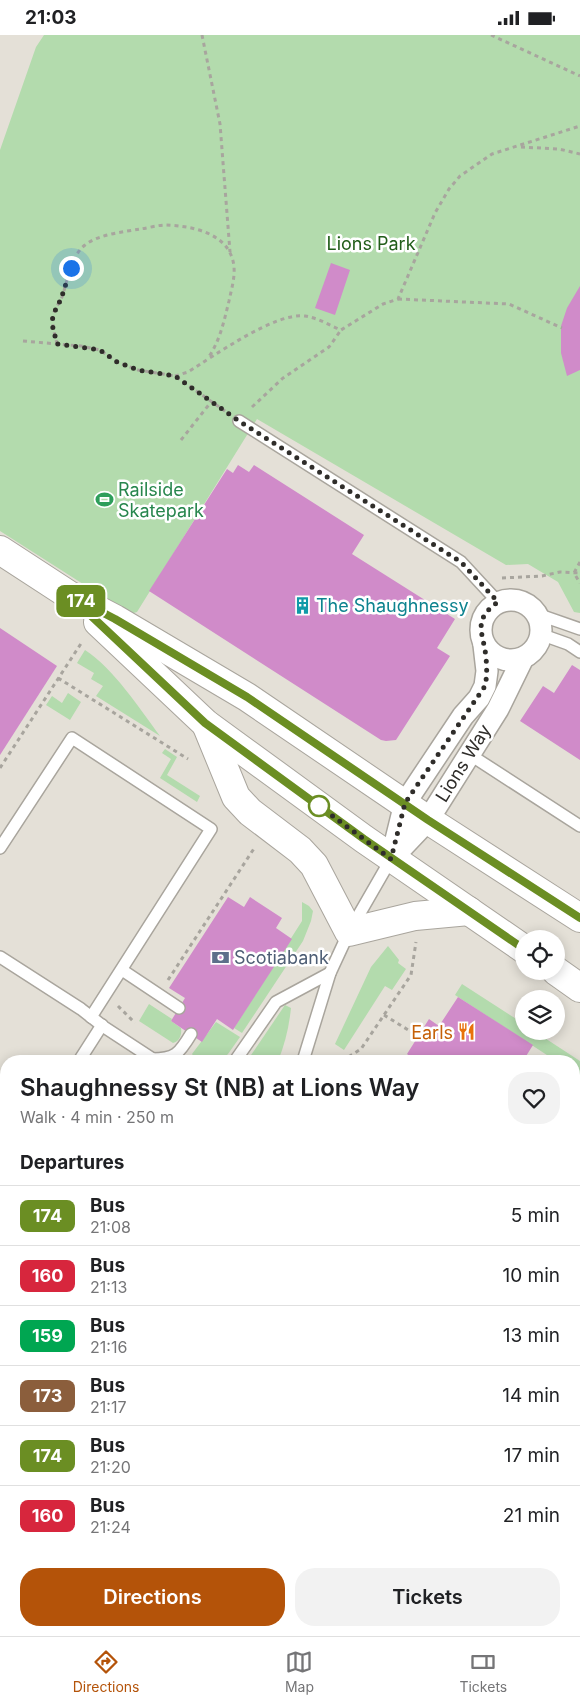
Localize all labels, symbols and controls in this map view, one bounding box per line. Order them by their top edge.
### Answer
text: 21:03 [25,6,77,29]
park label: Lions Park [326,233,416,254]
your location [59,256,84,281]
place label: Railside Skatepark [118,479,204,521]
sports icon: Railside Skatepark [94,489,114,509]
line badge: 174 [52,585,110,617]
text: 174 [66,590,96,611]
building icon: The Shaughnessy [292,595,312,615]
place label: The Shaughnessy [316,595,469,616]
street label: Lions Way [431,720,495,806]
unlabelled marker [308,795,330,817]
map controls [515,930,565,1040]
button: locate [515,930,565,980]
bank icon: Scotiabank [210,947,230,967]
place label: Scotiabank [234,947,329,968]
button: layers [515,990,565,1040]
place label: Earls [411,1022,453,1043]
restaurant icon: Earls [457,1022,477,1042]
button: heart [508,1072,560,1124]
text: Shaughnessy St (NB) at Lions Way [20,1073,419,1102]
text: Walk · 4 min · 250 m [20,1107,174,1127]
text: Departures [20,1151,124,1174]
text: Bus [90,1194,125,1217]
text: 5 min [511,1204,560,1227]
text: 174 [33,1205,62,1226]
text: 21:08 [90,1217,131,1237]
text: Bus [90,1254,125,1277]
text: 10 min [502,1264,560,1287]
text: 160 [32,1265,63,1286]
text: 21:13 [90,1277,127,1297]
text: Bus [90,1314,125,1337]
text: 13 min [503,1324,560,1347]
text: 159 [32,1325,63,1346]
text: 21:16 [90,1337,127,1357]
text: Bus [90,1374,125,1397]
text: 14 min [502,1384,560,1407]
text: 173 [33,1385,62,1406]
text: 21:17 [90,1397,126,1417]
text: Bus [90,1434,125,1457]
text: 17 min [504,1444,560,1467]
text: 174 [33,1445,62,1466]
text: 21:20 [90,1457,131,1477]
text: Bus [90,1494,125,1517]
text: 21 min [503,1504,560,1527]
text: 160 [32,1505,63,1526]
text: 21:24 [90,1517,131,1537]
button: Directions [20,1568,285,1626]
button: Tickets [295,1568,560,1626]
tab: Directions [73,1648,139,1695]
tab: Map [285,1648,314,1695]
tab: Tickets [459,1648,507,1695]

